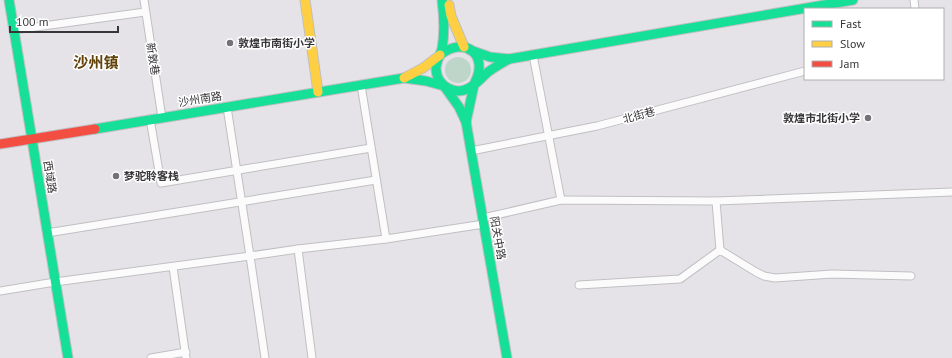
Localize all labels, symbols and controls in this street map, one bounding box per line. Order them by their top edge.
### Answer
scale bar [10,8,118,34]
legend [804,8,944,80]
text: 100 m [16,14,49,29]
text: Fast [840,16,861,31]
place label: 敦煌市南街小学 [238,36,315,50]
text: Slow [840,36,865,51]
marker: 敦煌市南街小学 [225,38,235,48]
street label: 新敦巷 [144,42,162,76]
district label: 沙州镇 [73,53,119,72]
text: Jam [839,56,859,71]
street label: 沙州南路 [177,89,223,109]
street label: 北街巷 [621,104,657,126]
place label: 敦煌市北街小学 [783,111,860,125]
marker: 敦煌市北街小学 [863,113,873,123]
street label: 西域路 [41,160,59,194]
place label: 梦驼聆客栈 [124,169,179,183]
marker: 梦驼聆客栈 [111,171,121,181]
street label: 阳关中路 [487,215,509,261]

